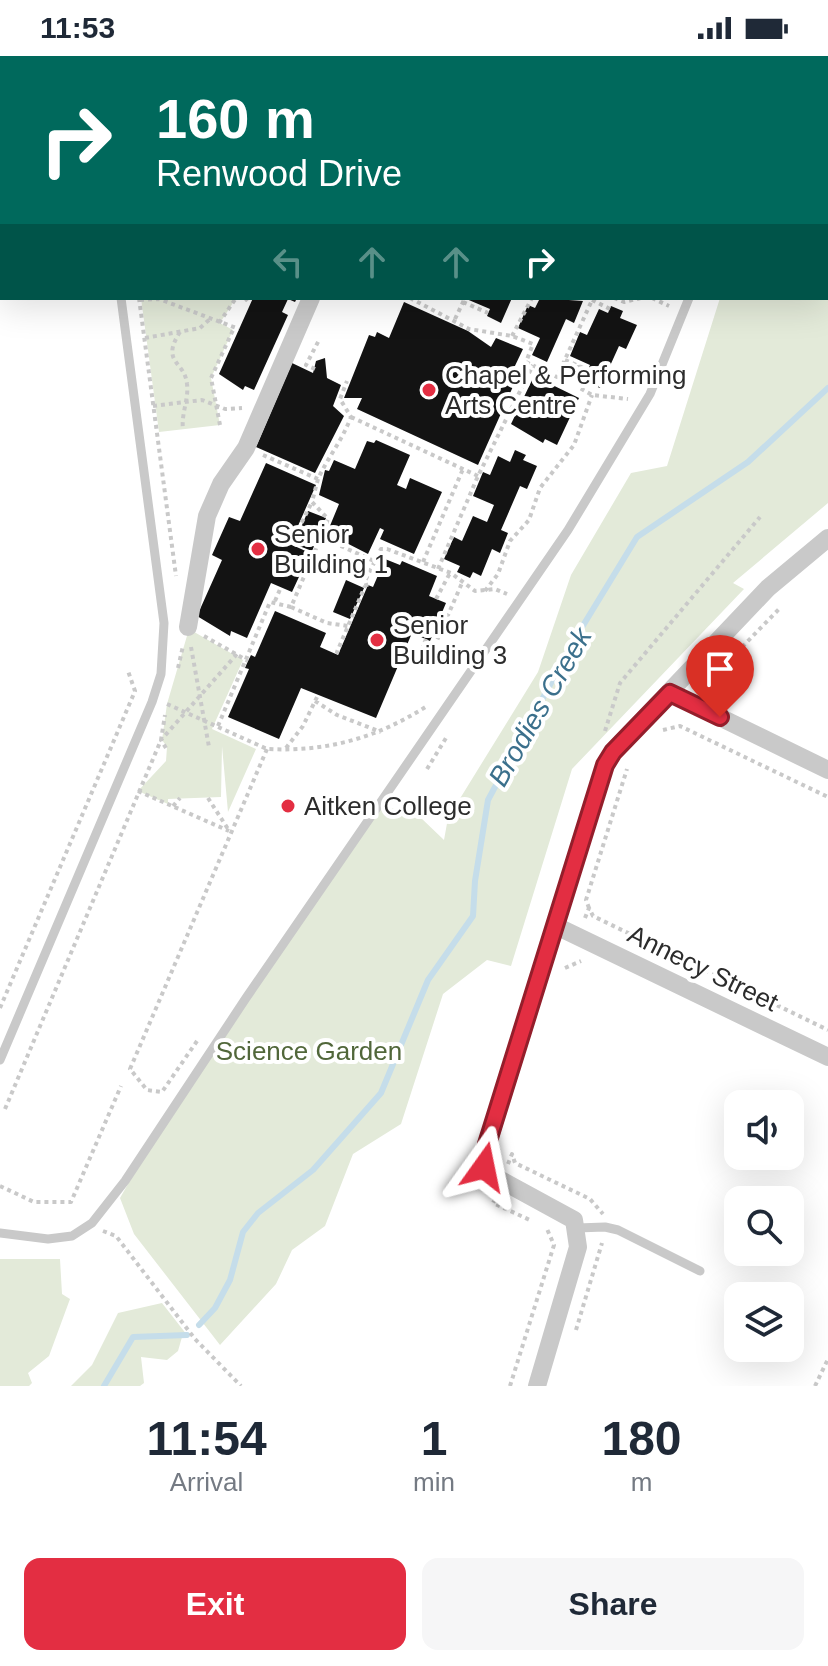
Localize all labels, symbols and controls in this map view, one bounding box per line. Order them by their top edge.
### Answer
text: 11:53 [40,11,115,44]
text: 160 m [156,87,315,150]
icon: right [24,88,128,192]
text: Renwood Drive [156,153,402,194]
icon: left [266,240,310,284]
icon: ahead [350,240,394,284]
icon: ahead [434,240,478,284]
icon: right [518,240,562,284]
place label: Chapel & Performing Arts Centre [445,360,686,420]
marker: Chapel & Performing Arts Centre [420,381,438,399]
place label: Senior Building 1 [274,519,388,579]
marker: Senior Building 1 [249,540,267,558]
place label: Senior Building 3 [393,610,507,670]
water label: Brodies Creek [482,621,599,792]
marker: Senior Building 3 [368,631,386,649]
pin [686,635,754,717]
icon: arrive [698,647,742,691]
place label: Aitken College [304,791,472,821]
marker: Aitken College [279,797,297,815]
street label: Annecy Street [623,919,784,1018]
park label: Science Garden [216,1036,402,1066]
map controls [724,1090,804,1362]
button: sound [724,1090,804,1170]
position arrow [442,1125,526,1209]
button: search [724,1186,804,1266]
button: layers [724,1282,804,1362]
text: 11:54 [146,1412,267,1465]
text: 1 [421,1412,447,1465]
text: 180 [601,1412,682,1465]
text: Arrival [170,1467,243,1497]
text: min [413,1467,455,1497]
text: m [631,1467,652,1497]
button: Exit [24,1558,406,1650]
button: Share [422,1558,804,1650]

